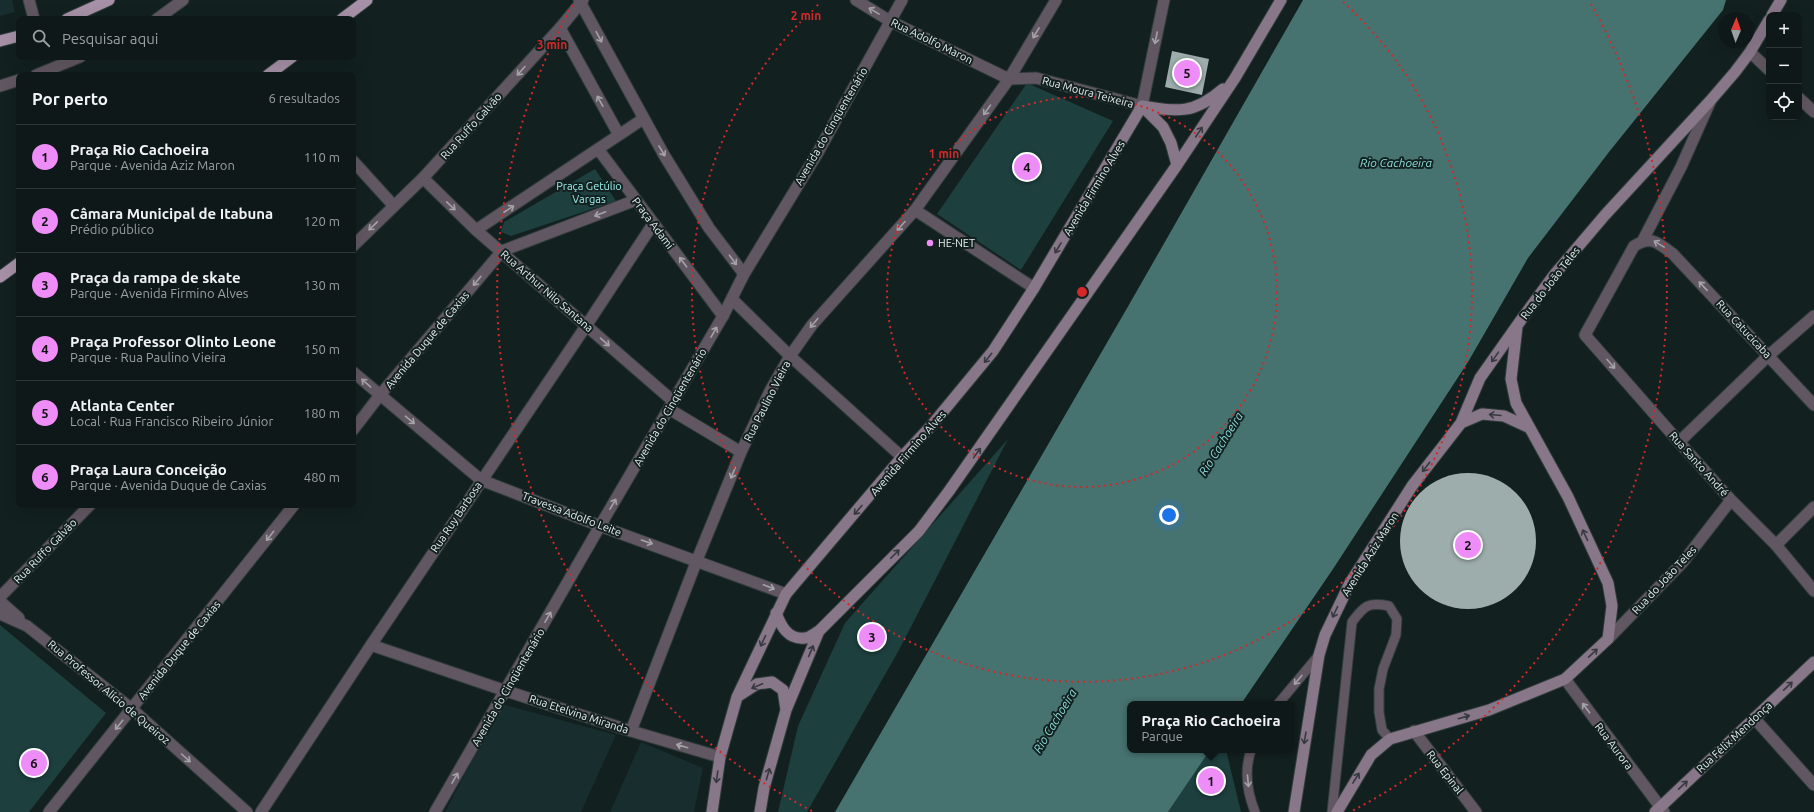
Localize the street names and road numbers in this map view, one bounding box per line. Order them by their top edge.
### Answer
street label: Rua Adolfo Maron [889,16,975,66]
street label: Avenida do Cinqüentenário [792,65,870,187]
street label: Rua Moura Teixeira [1041,74,1135,110]
street label: Rua Ruffo Galvão [438,90,504,162]
street label: Avenida Firmino Alves [1061,138,1127,237]
street label: Praça Adami [630,195,676,251]
street label: Rua do João Teles [1518,244,1582,322]
street label: Rua Arthur Nilo Santana [498,248,596,334]
street label: Avenida Duque de Caxias [383,289,471,391]
street label: Rua Catucicaba [1714,298,1774,360]
street label: Avenida do Cinqüentenário [631,346,709,468]
street label: Rua Paulino Vieira [741,359,793,443]
street label: Avenida Firmino Alves [868,408,948,498]
street label: Rua Santo André [1667,429,1731,499]
street label: Rua Ruy Barbosa [428,480,484,554]
street label: Travessa Adolfo Leite [521,490,623,538]
street label: Avenida Aziz Maron [1339,510,1401,598]
street label: Rua Ruffo Galvão [11,516,79,586]
street label: Rua do João Teles [1629,543,1699,616]
street label: Avenida Duque de Caxias [135,598,223,702]
street label: Avenida do Cinqüentenário [469,626,547,748]
street label: Rua Professor Alício de Queiroz [46,638,172,746]
street label: Rua Etelvina Miranda [528,692,630,736]
street label: Rua Félix Mendonça [1694,699,1774,775]
street label: Rua Aurora [1593,720,1635,772]
street label: Rua Epinal [1424,748,1466,796]

